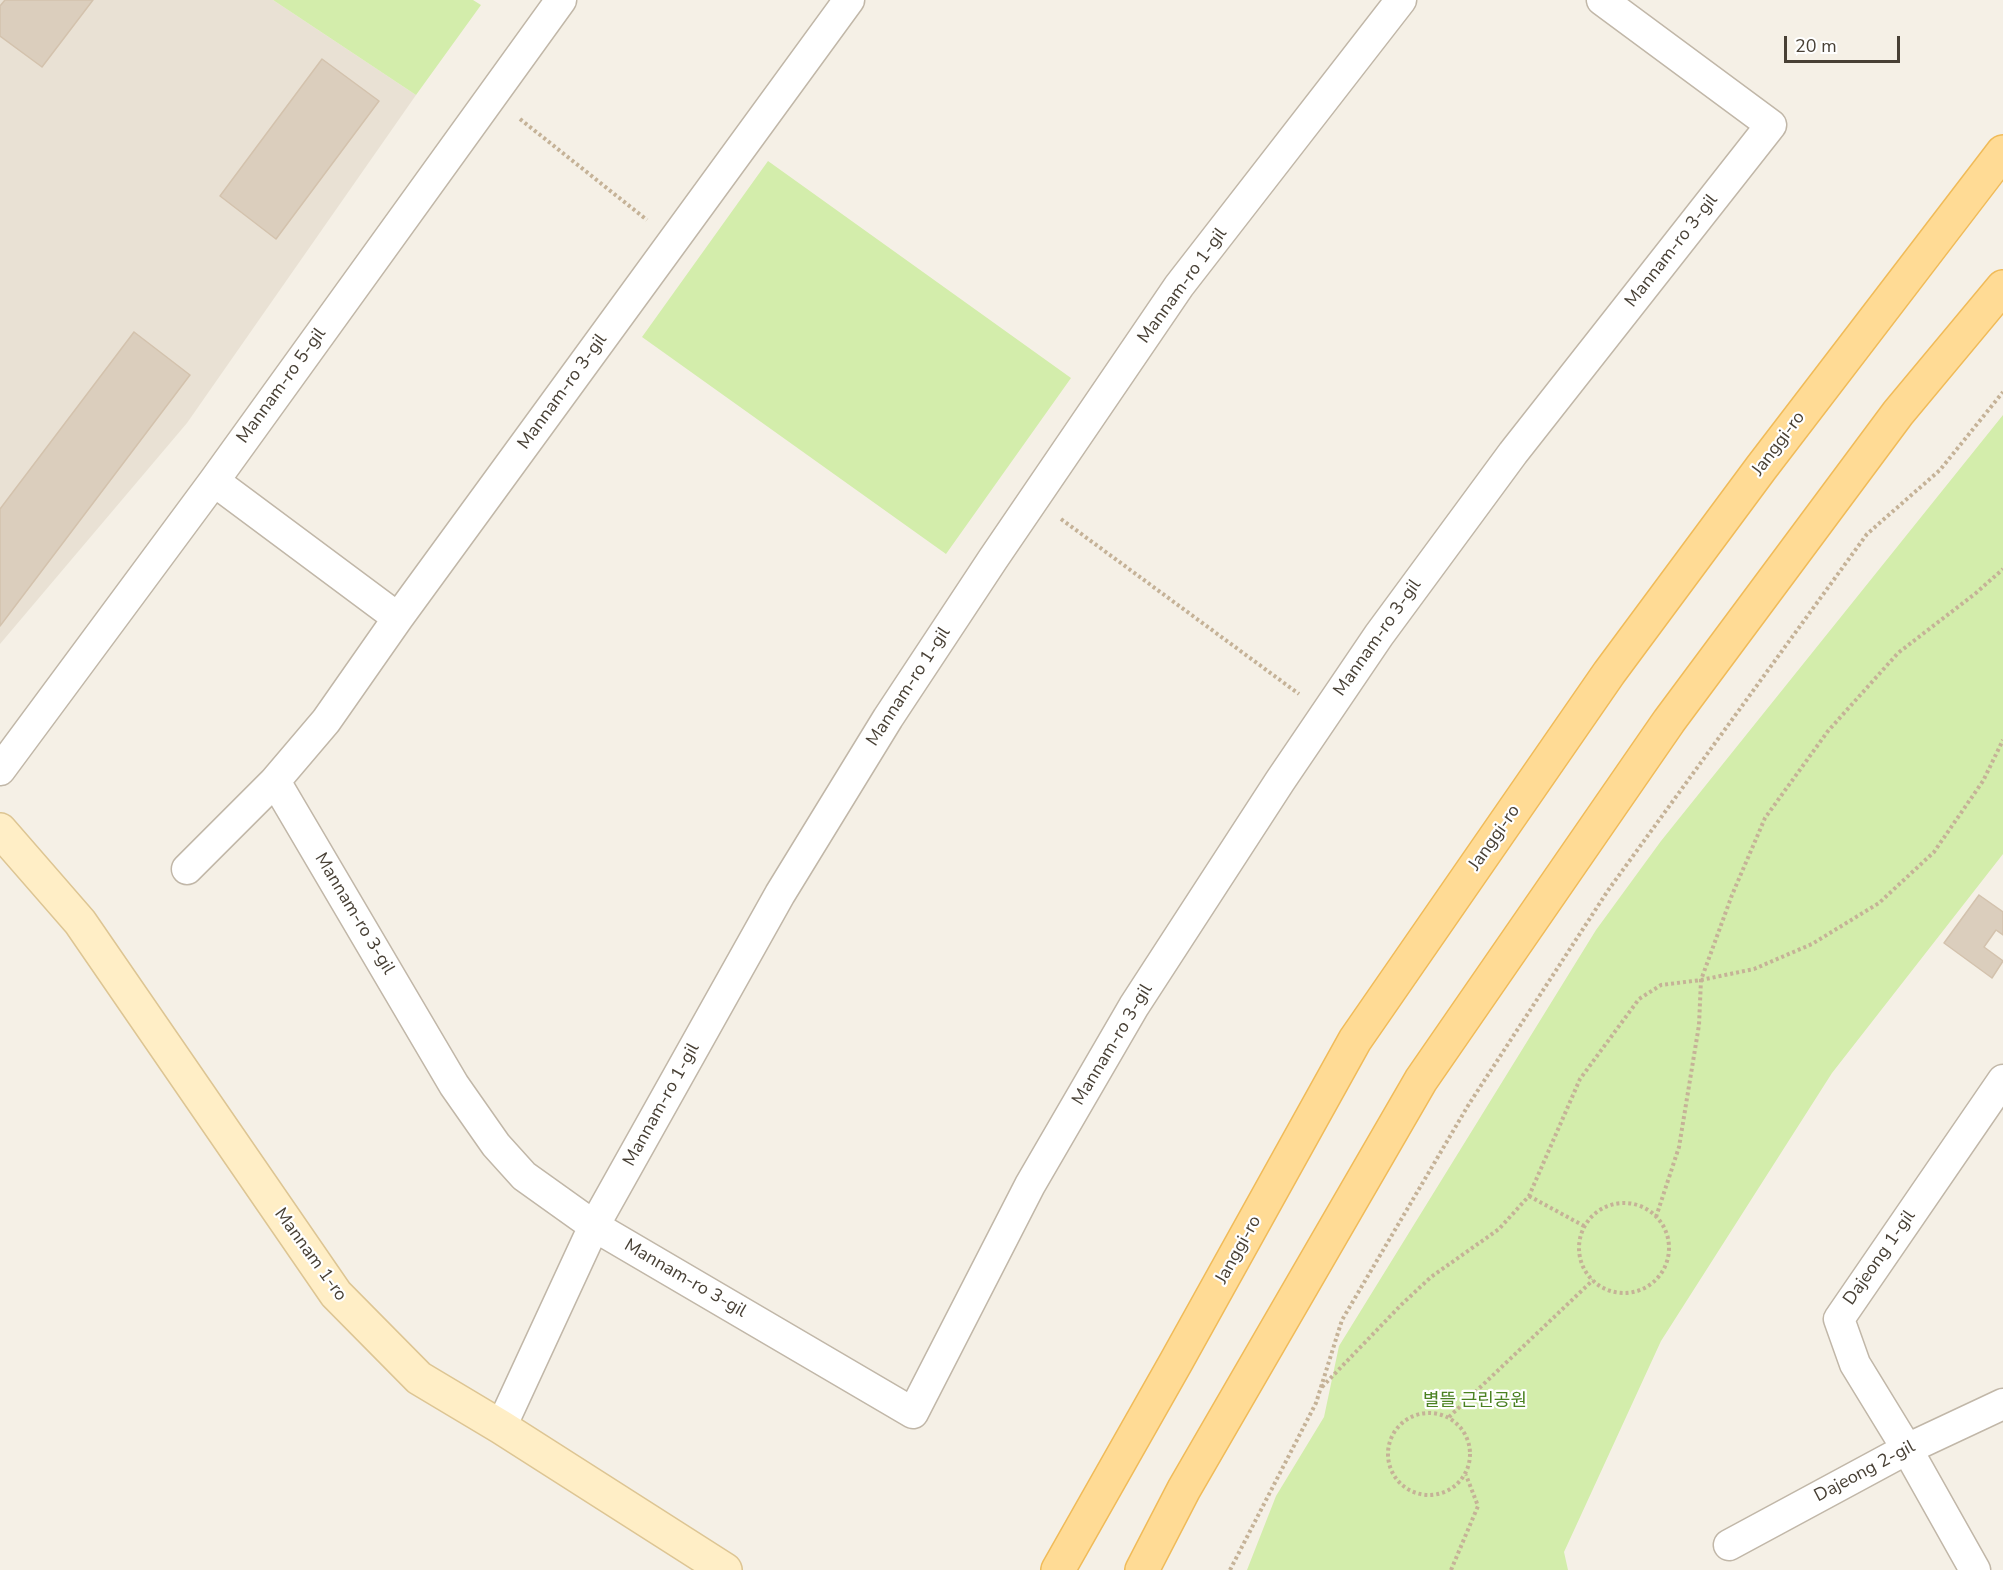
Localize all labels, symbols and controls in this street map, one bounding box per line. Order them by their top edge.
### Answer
scale bar [1787,24,1902,62]
text: 20 m [1795,34,1837,58]
street label: Mannam-ro 3-gil [1621,190,1723,312]
street label: Mannam-ro 1-gil [1134,224,1232,348]
street label: Mannam-ro 5-gil [233,324,331,448]
street label: Mannam-ro 3-gil [514,330,612,454]
street label: Janggi-ro [1748,408,1810,480]
street label: Mannam-ro 3-gil [1330,575,1426,701]
street label: Mannam-ro 1-gil [862,623,956,751]
street label: Janggi-ro [1465,801,1525,875]
street label: Mannam-ro 3-gil [309,849,399,979]
street label: Mannam-ro 3-gil [1068,980,1158,1110]
street label: Mannam-ro 1-gil [619,1040,705,1170]
street label: Mannam 1-ro [269,1204,351,1306]
street label: Dajeong 1-gil [1839,1206,1921,1310]
street label: Janggi-ro [1211,1212,1267,1288]
street label: Mannam-ro 3-gil [620,1235,750,1323]
park label: 별뜰 근린공원 [1423,1391,1527,1413]
street label: Dajeong 2-gil [1811,1436,1919,1508]

